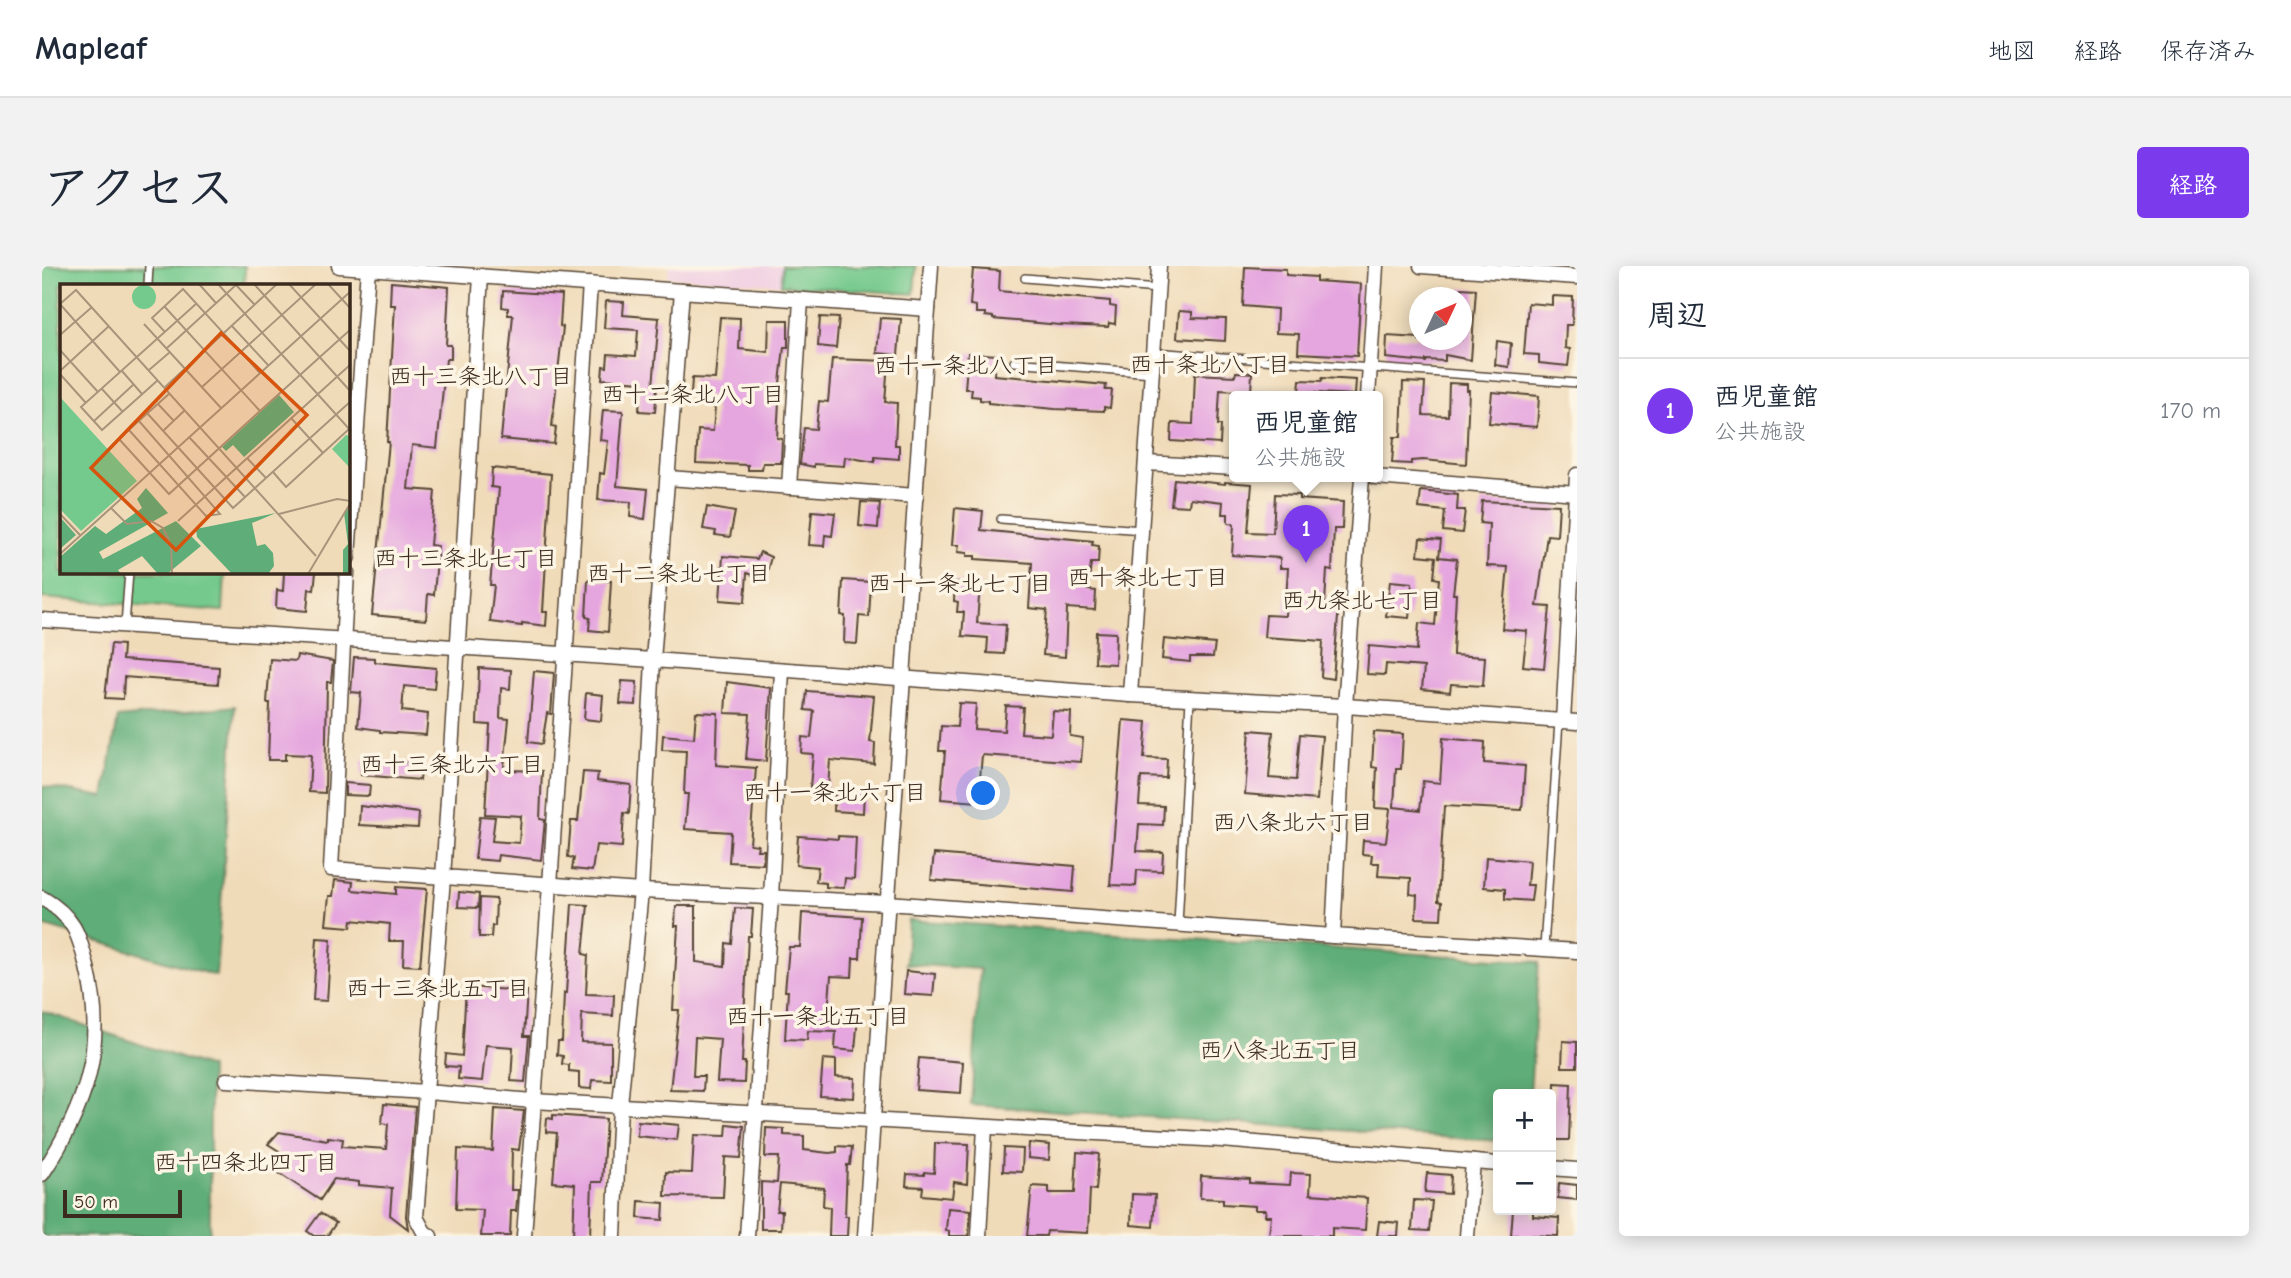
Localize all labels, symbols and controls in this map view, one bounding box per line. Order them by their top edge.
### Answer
text: Mapleaf [35,29,147,67]
text: 地図 [1988,37,2036,65]
text: 経路 [2074,37,2122,65]
text: 保存済み [2160,37,2256,65]
button: 経路 [2137,147,2249,218]
text: アクセス [42,160,235,216]
inset map [60,284,350,574]
north arrow [1409,287,1472,350]
text: 周辺 [1647,298,1707,333]
district label: 西十条北八丁目 [1130,351,1291,378]
district label: 西十一条北八丁目 [874,352,1058,379]
district label: 西十三条北八丁目 [389,363,573,390]
district label: 西十二条北八丁目 [601,381,785,408]
text: 西児童館 [1714,382,1818,412]
popup [1229,391,1383,482]
text: 1 [1665,397,1675,424]
text: 170 m [2160,397,2221,424]
text: 西児童館 [1254,408,1358,438]
text: 公共施設 [1714,418,1806,445]
text: 公共施設 [1254,444,1346,471]
pin: 1 [1283,505,1329,563]
district label: 西十三条北七丁目 [374,545,558,572]
district label: 西十二条北七丁目 [587,560,771,587]
district label: 西十条北七丁目 [1068,564,1229,591]
district label: 西十一条北七丁目 [868,570,1052,597]
district label: 西九条北七丁目 [1282,587,1443,614]
district label: 西十三条北六丁目 [360,751,544,778]
your location [966,776,1000,810]
district label: 西十一条北六丁目 [743,779,927,806]
district label: 西八条北六丁目 [1213,809,1374,836]
district label: 西十三条北五丁目 [346,975,530,1002]
district label: 西十一条北五丁目 [726,1003,910,1030]
district label: 西八条北五丁目 [1200,1037,1361,1064]
map controls [1493,1089,1556,1215]
button: + [1493,1089,1556,1152]
district label: 西十四条北四丁目 [154,1149,338,1176]
button: − [1493,1152,1556,1215]
scale bar [63,1187,182,1219]
text: 50 m [74,1191,118,1213]

